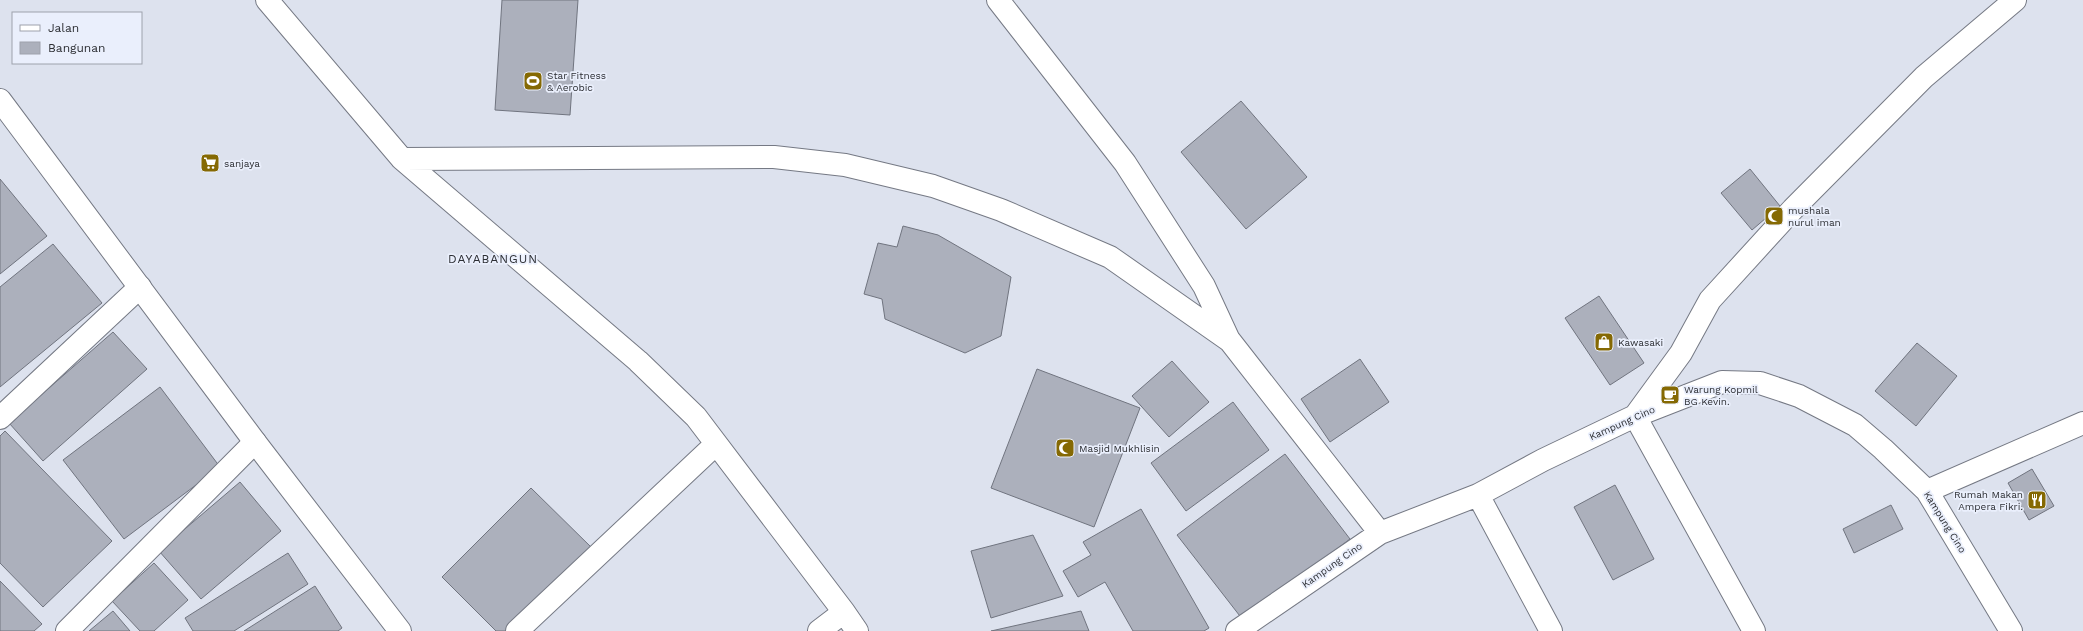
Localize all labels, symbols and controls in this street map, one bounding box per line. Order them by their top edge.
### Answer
legend [12,12,142,64]
text: Jalan [48,21,79,35]
text: Bangunan [48,41,106,55]
sports icon: Star Fitness & Aerobic [522,70,544,92]
place label: Star Fitness & Aerobic [547,70,606,93]
supermarket icon: sanjaya [199,152,221,174]
place label: sanjaya [224,158,260,169]
mosque icon: mushala nurul iman [1763,205,1785,227]
place label: mushala nurul iman [1788,205,1841,228]
district label: DAYABANGUN [448,252,538,266]
shop icon: Kawasaki [1593,331,1615,353]
place label: Kawasaki [1618,337,1663,348]
cafe icon: Warung Kopmil BG Kevin. [1659,384,1681,406]
place label: Warung Kopmil BG Kevin. [1684,384,1758,407]
street label: Kampung Cino [1587,404,1657,442]
mosque icon: Masjid Mukhlisin [1054,437,1076,459]
place label: Masjid Mukhlisin [1079,443,1160,454]
street label: Kampung Cino [1922,489,1968,555]
place label: Rumah Makan Ampera Fikri. [1954,489,2023,512]
restaurant icon: Rumah Makan Ampera Fikri. [2026,489,2048,511]
street label: Kampung Cino [1300,540,1364,590]

